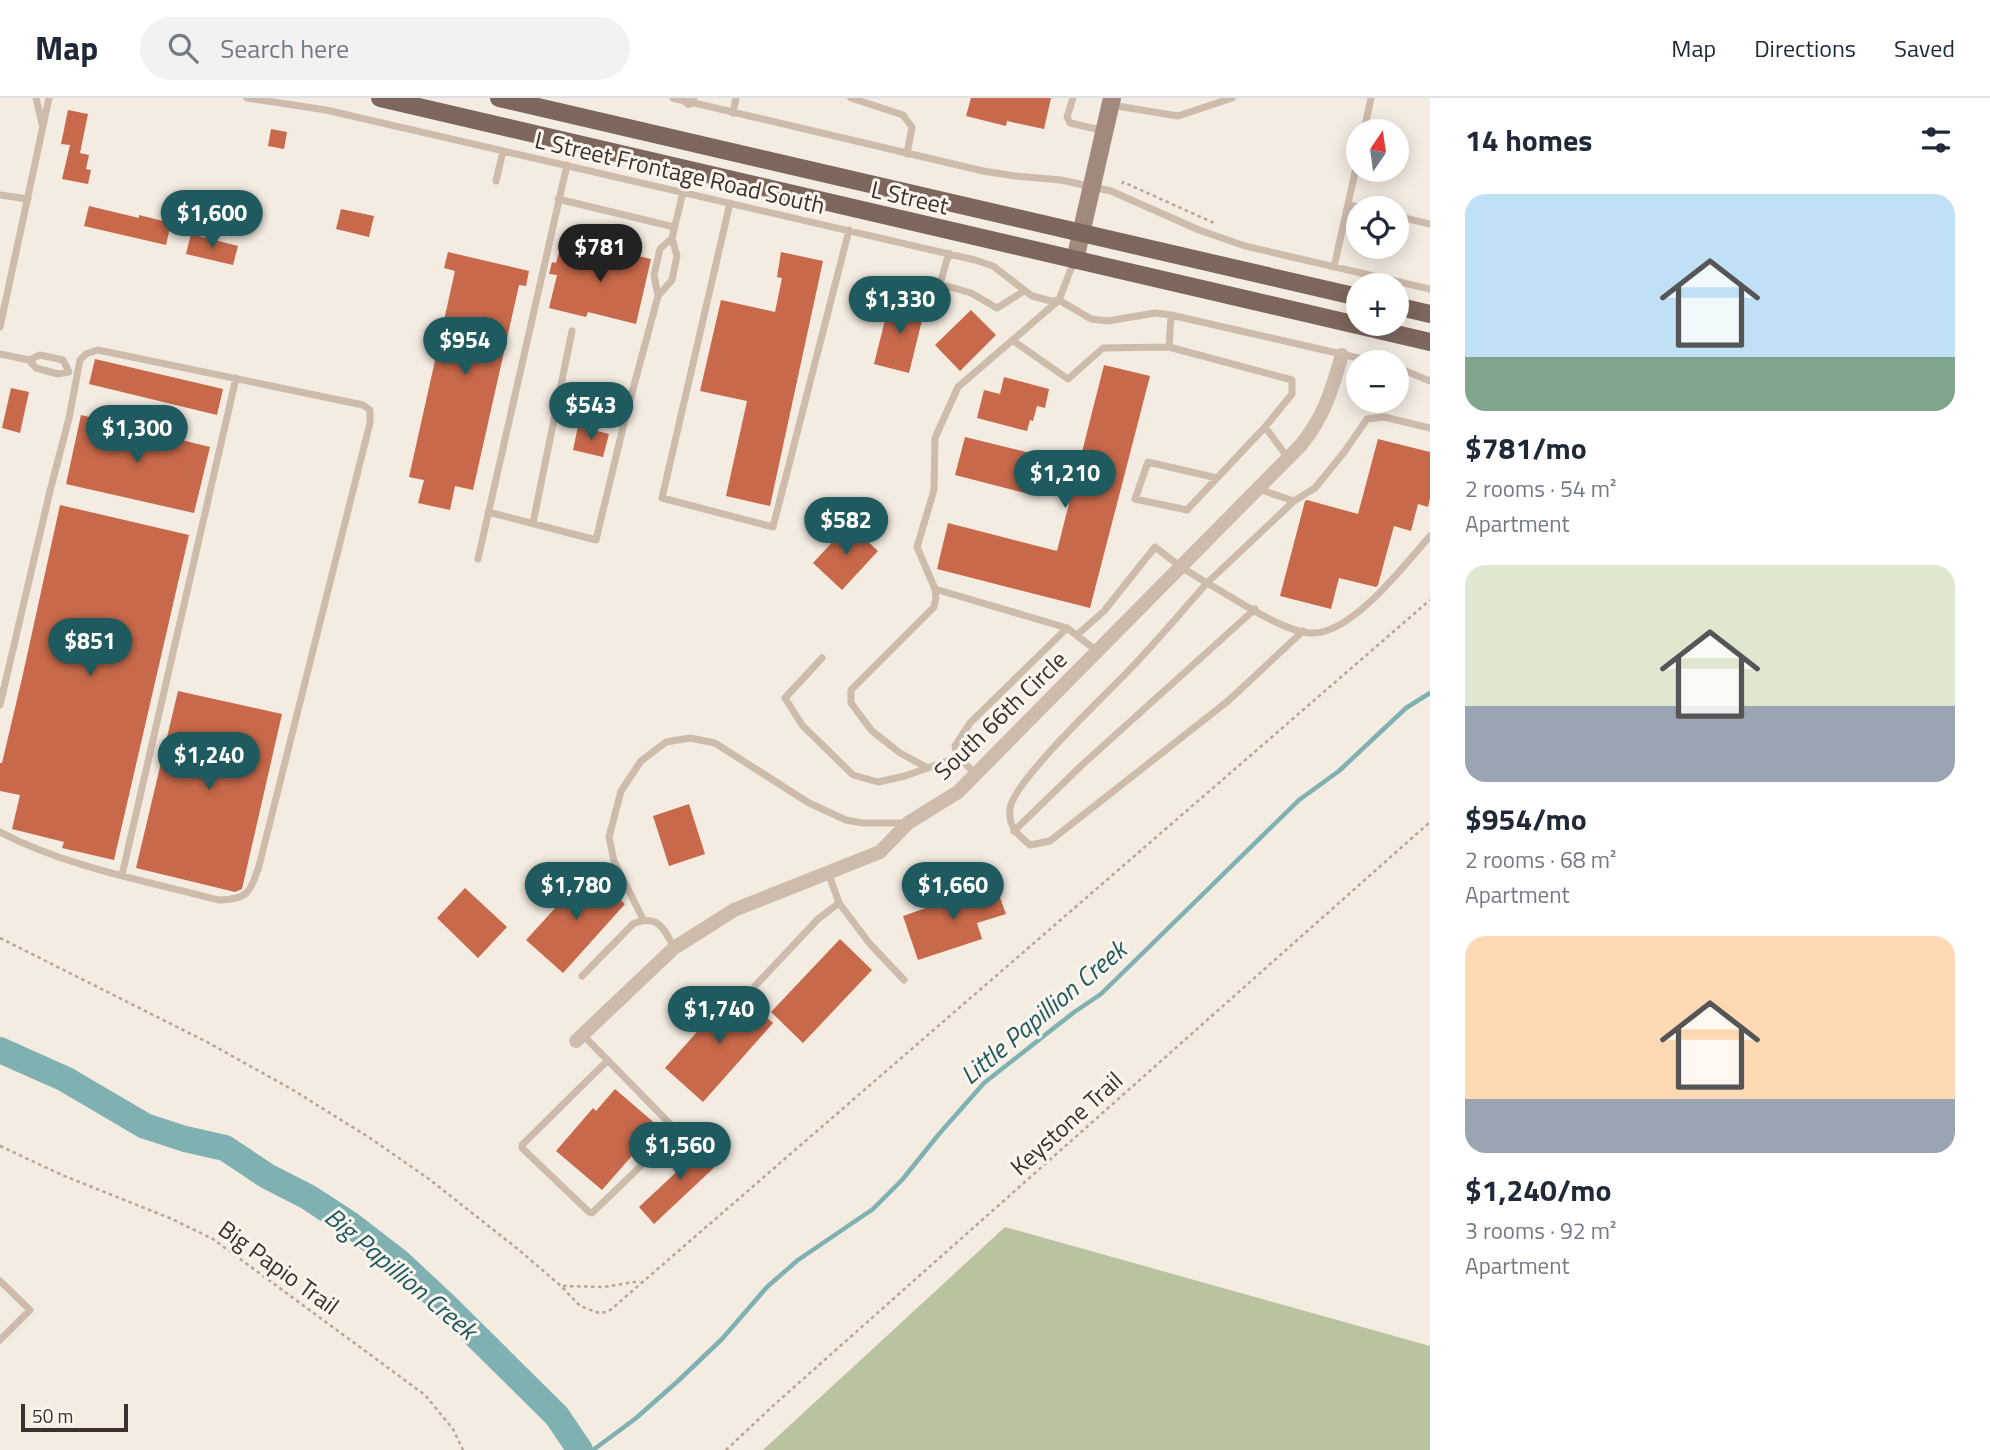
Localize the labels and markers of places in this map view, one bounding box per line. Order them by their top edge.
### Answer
pin: $1,600 [155,190,269,250]
pin: $781 [559,225,641,284]
pin: $1,330 [843,276,957,336]
pin: $954 [424,317,506,377]
pin: $543 [550,382,632,442]
pin: $1,300 [80,406,194,465]
pin: $1,210 [1008,450,1122,510]
pin: $582 [805,498,887,557]
pin: $851 [49,618,131,678]
pin: $1,240 [152,732,266,792]
pin: $1,780 [519,862,633,922]
pin: $1,660 [896,862,1010,922]
pin: $1,740 [662,986,776,1046]
pin: $1,560 [623,1122,737,1182]

